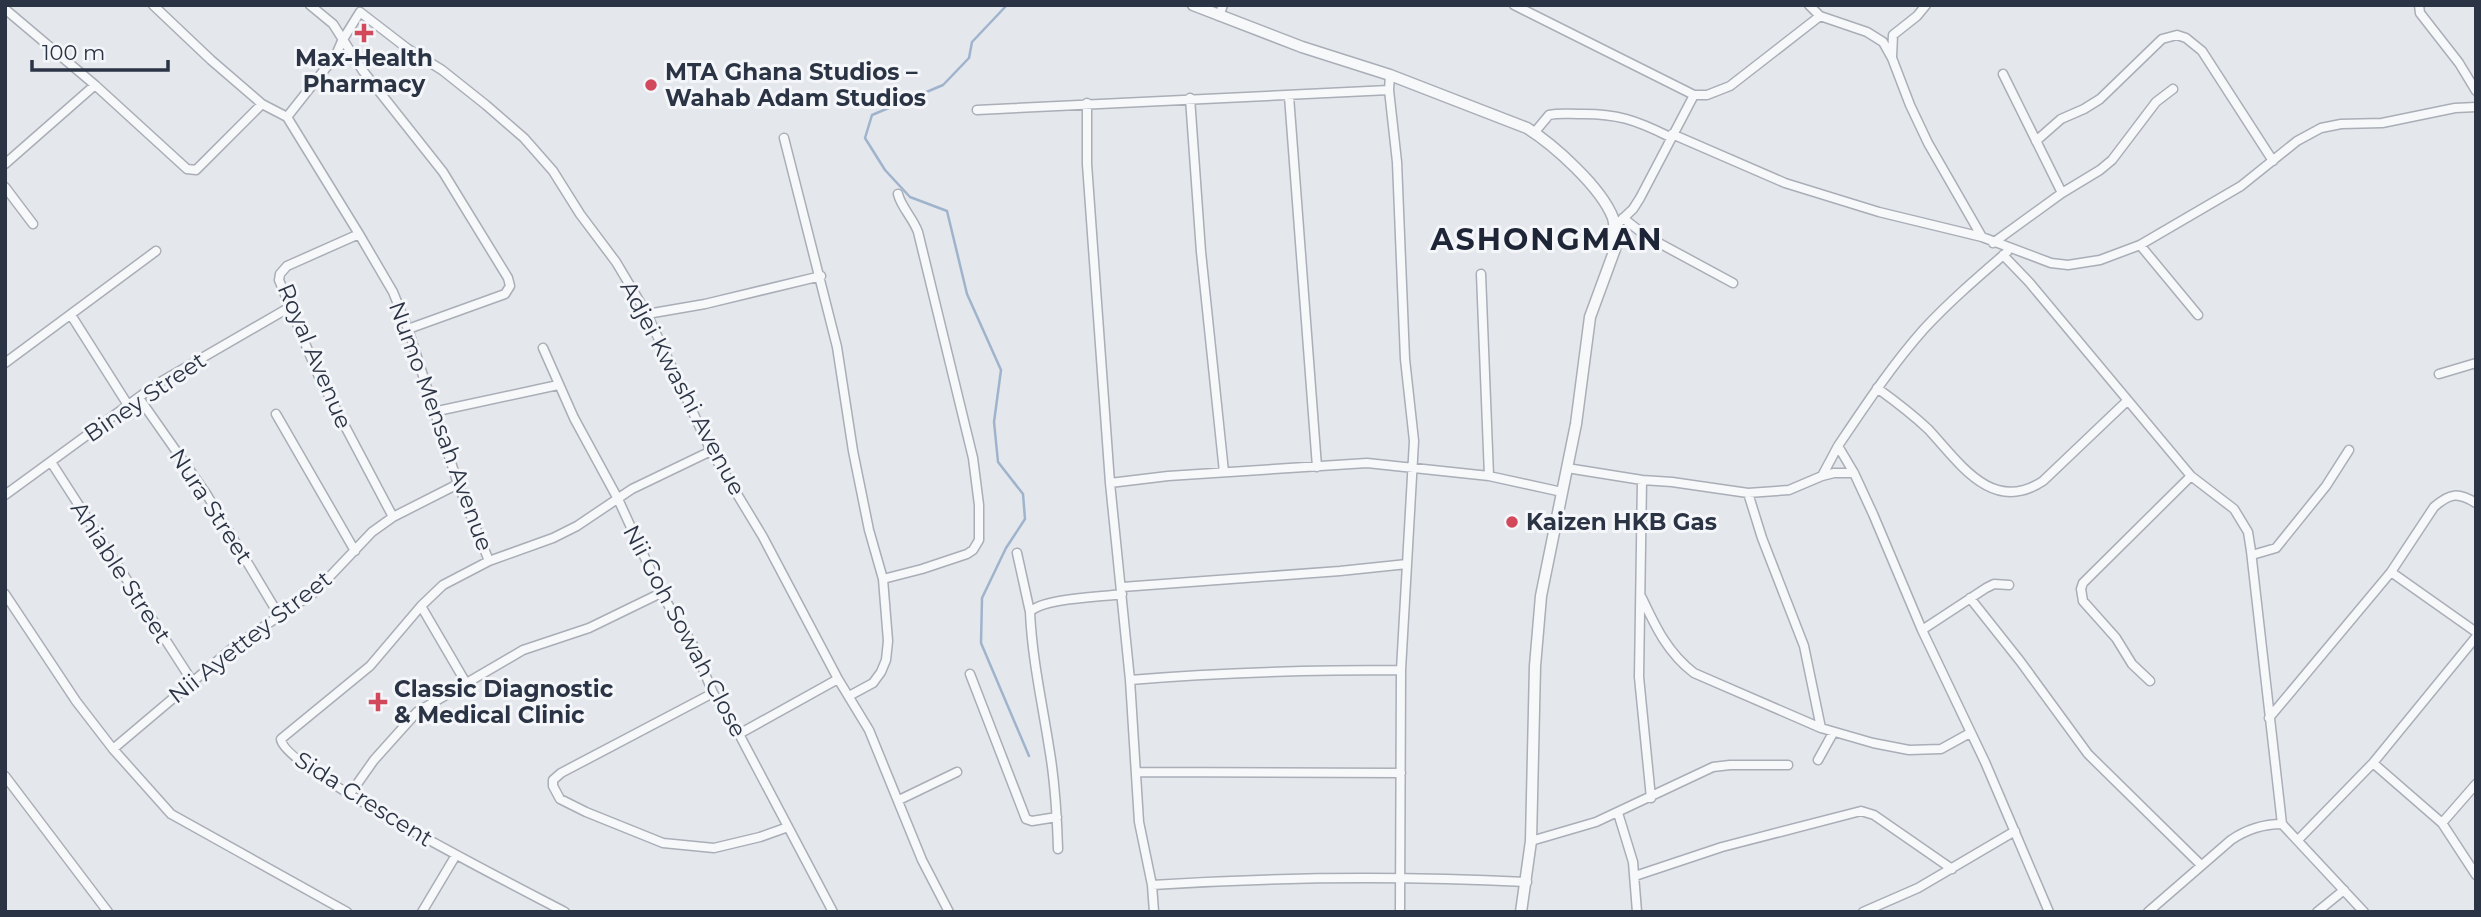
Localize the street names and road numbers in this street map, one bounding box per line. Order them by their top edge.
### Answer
street label: Adjei Kwashi Avenue [615,276,751,500]
street label: Royal Avenue [272,279,358,433]
street label: Numo Mensah Avenue [383,297,499,555]
street label: Biney Street [79,346,211,448]
street label: Nura Street [163,443,259,569]
street label: Ahiable Street [65,496,177,648]
street label: Nii Goh Sowah Close [617,520,753,742]
street label: Nii Ayettey Street [163,565,337,709]
street label: Sida Crescent [290,745,438,853]

